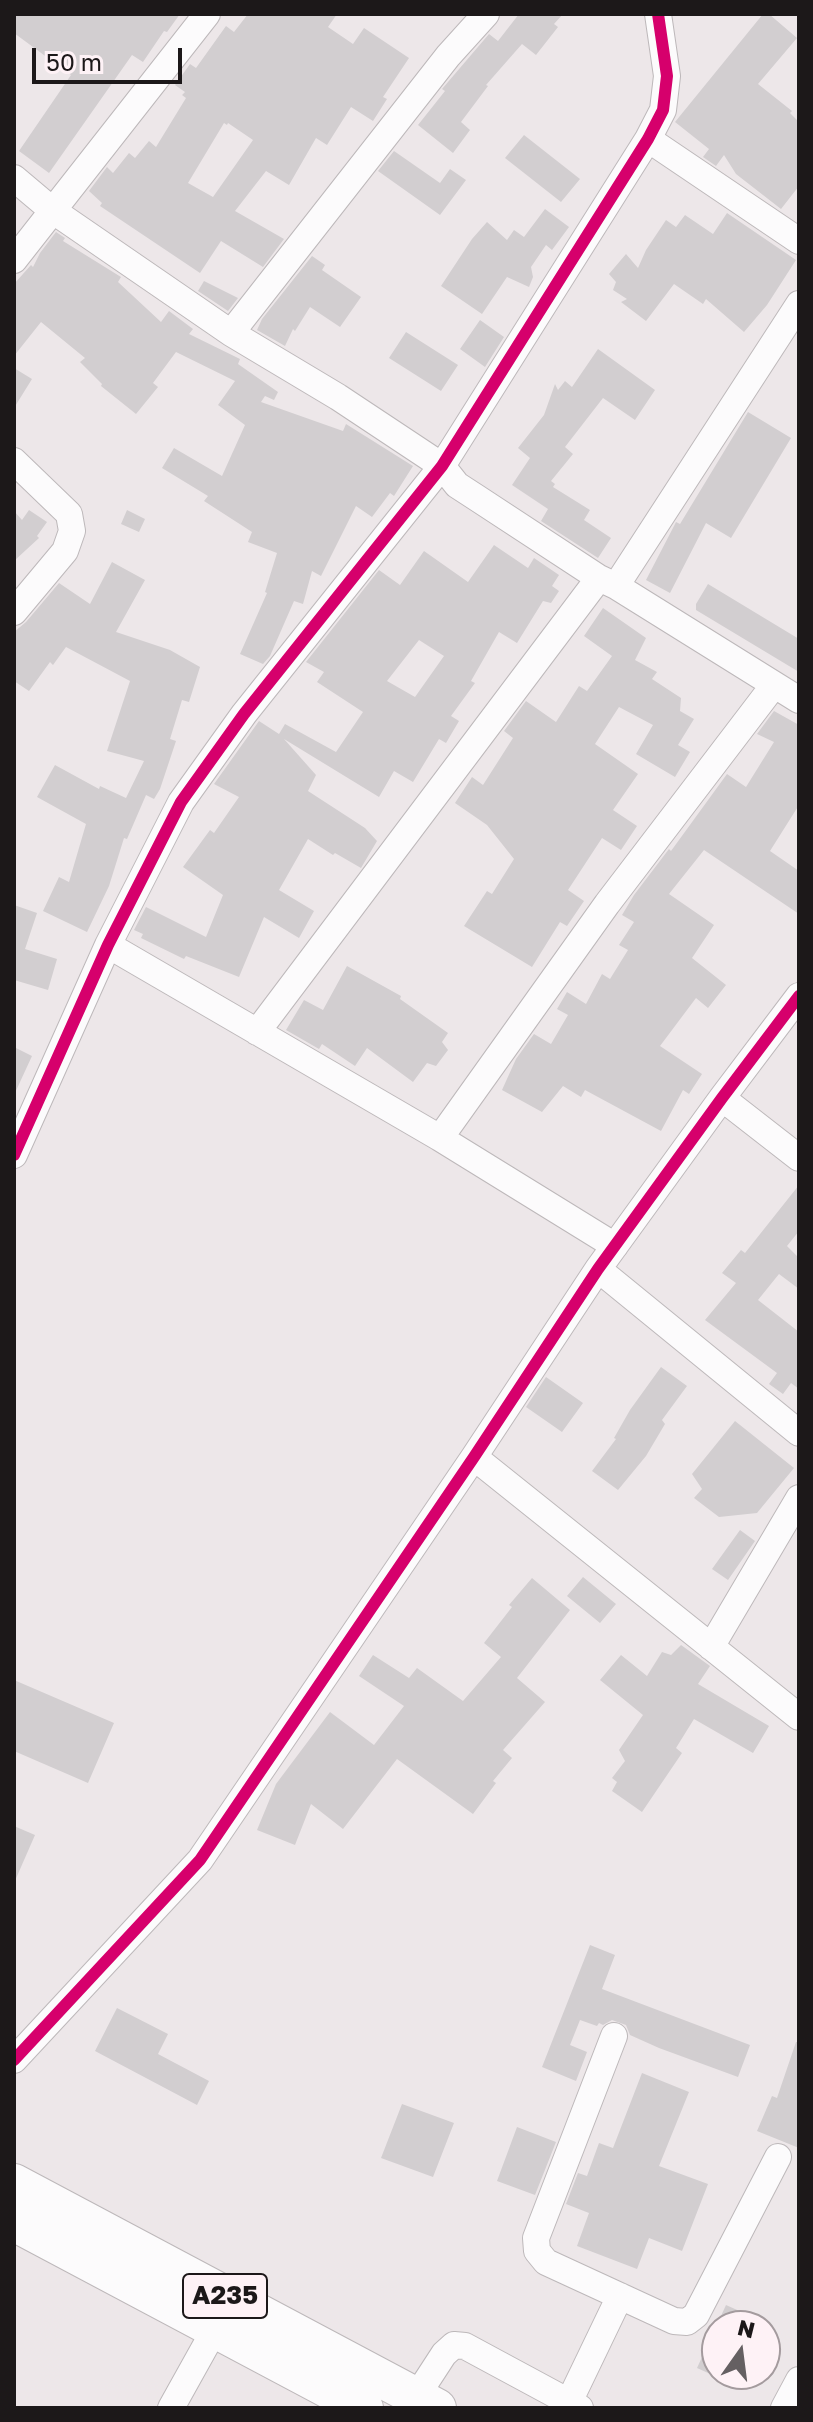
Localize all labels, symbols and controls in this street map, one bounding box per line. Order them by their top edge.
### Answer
scale bar [36,32,186,82]
text: 50 m [46,47,102,76]
road number: A235 [183,2274,267,2318]
north arrow [701,2310,781,2390]
text: N [735,2313,758,2343]

